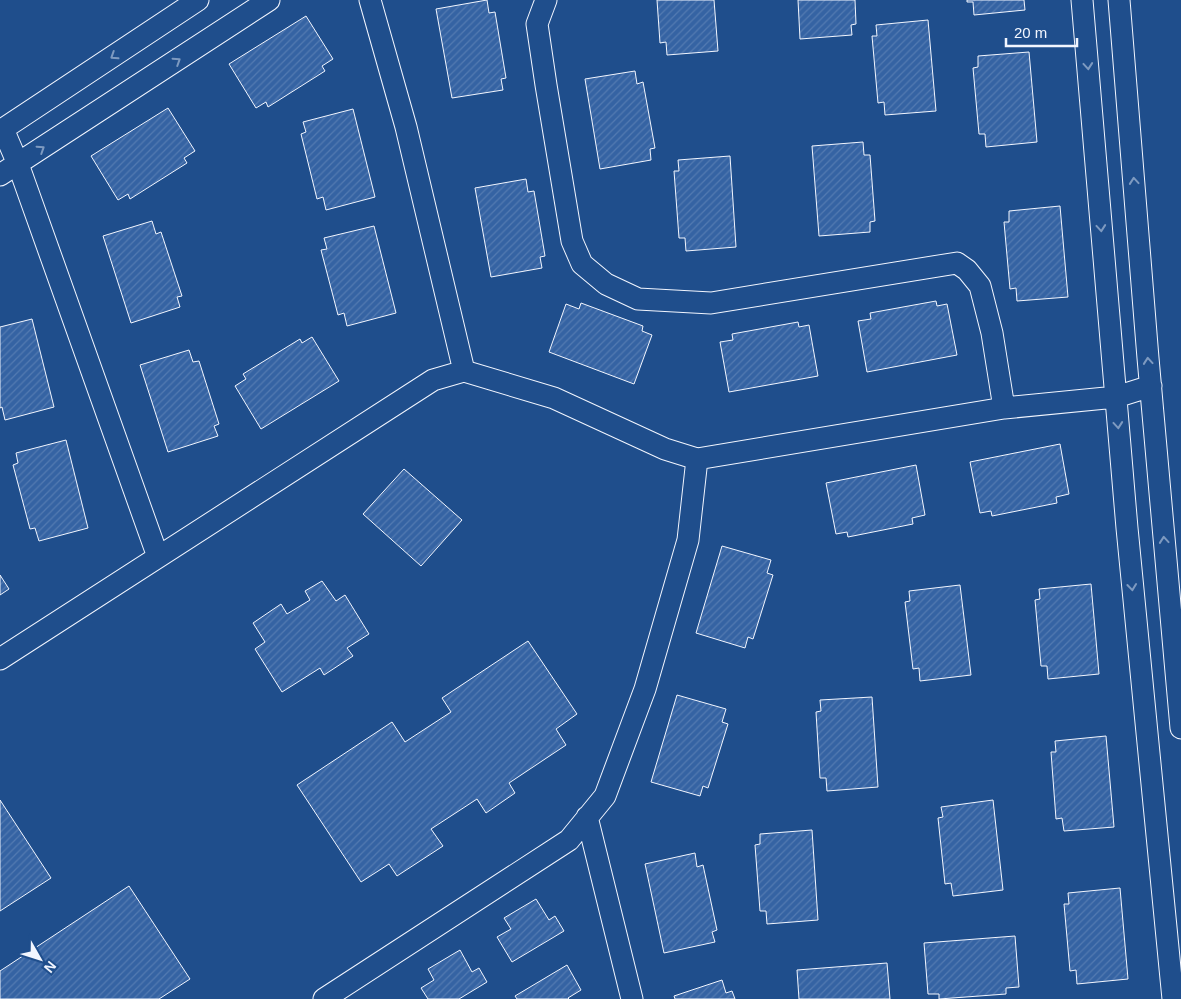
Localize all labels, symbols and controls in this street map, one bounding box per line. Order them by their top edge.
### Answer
scale bar [1006,15,1077,47]
text: 20 m [1014,24,1047,41]
one-way arrow [110,50,120,59]
one-way arrow [172,57,181,67]
one-way arrow [1082,62,1093,70]
one-way arrow [35,146,45,155]
one-way arrow [1129,177,1140,185]
one-way arrow [1096,224,1107,232]
one-way arrow [1143,357,1154,365]
one-way arrow [1112,421,1123,429]
one-way arrow [1159,536,1170,544]
one-way arrow [1126,583,1137,591]
north arrow [15,934,65,984]
text: N [41,958,60,976]

